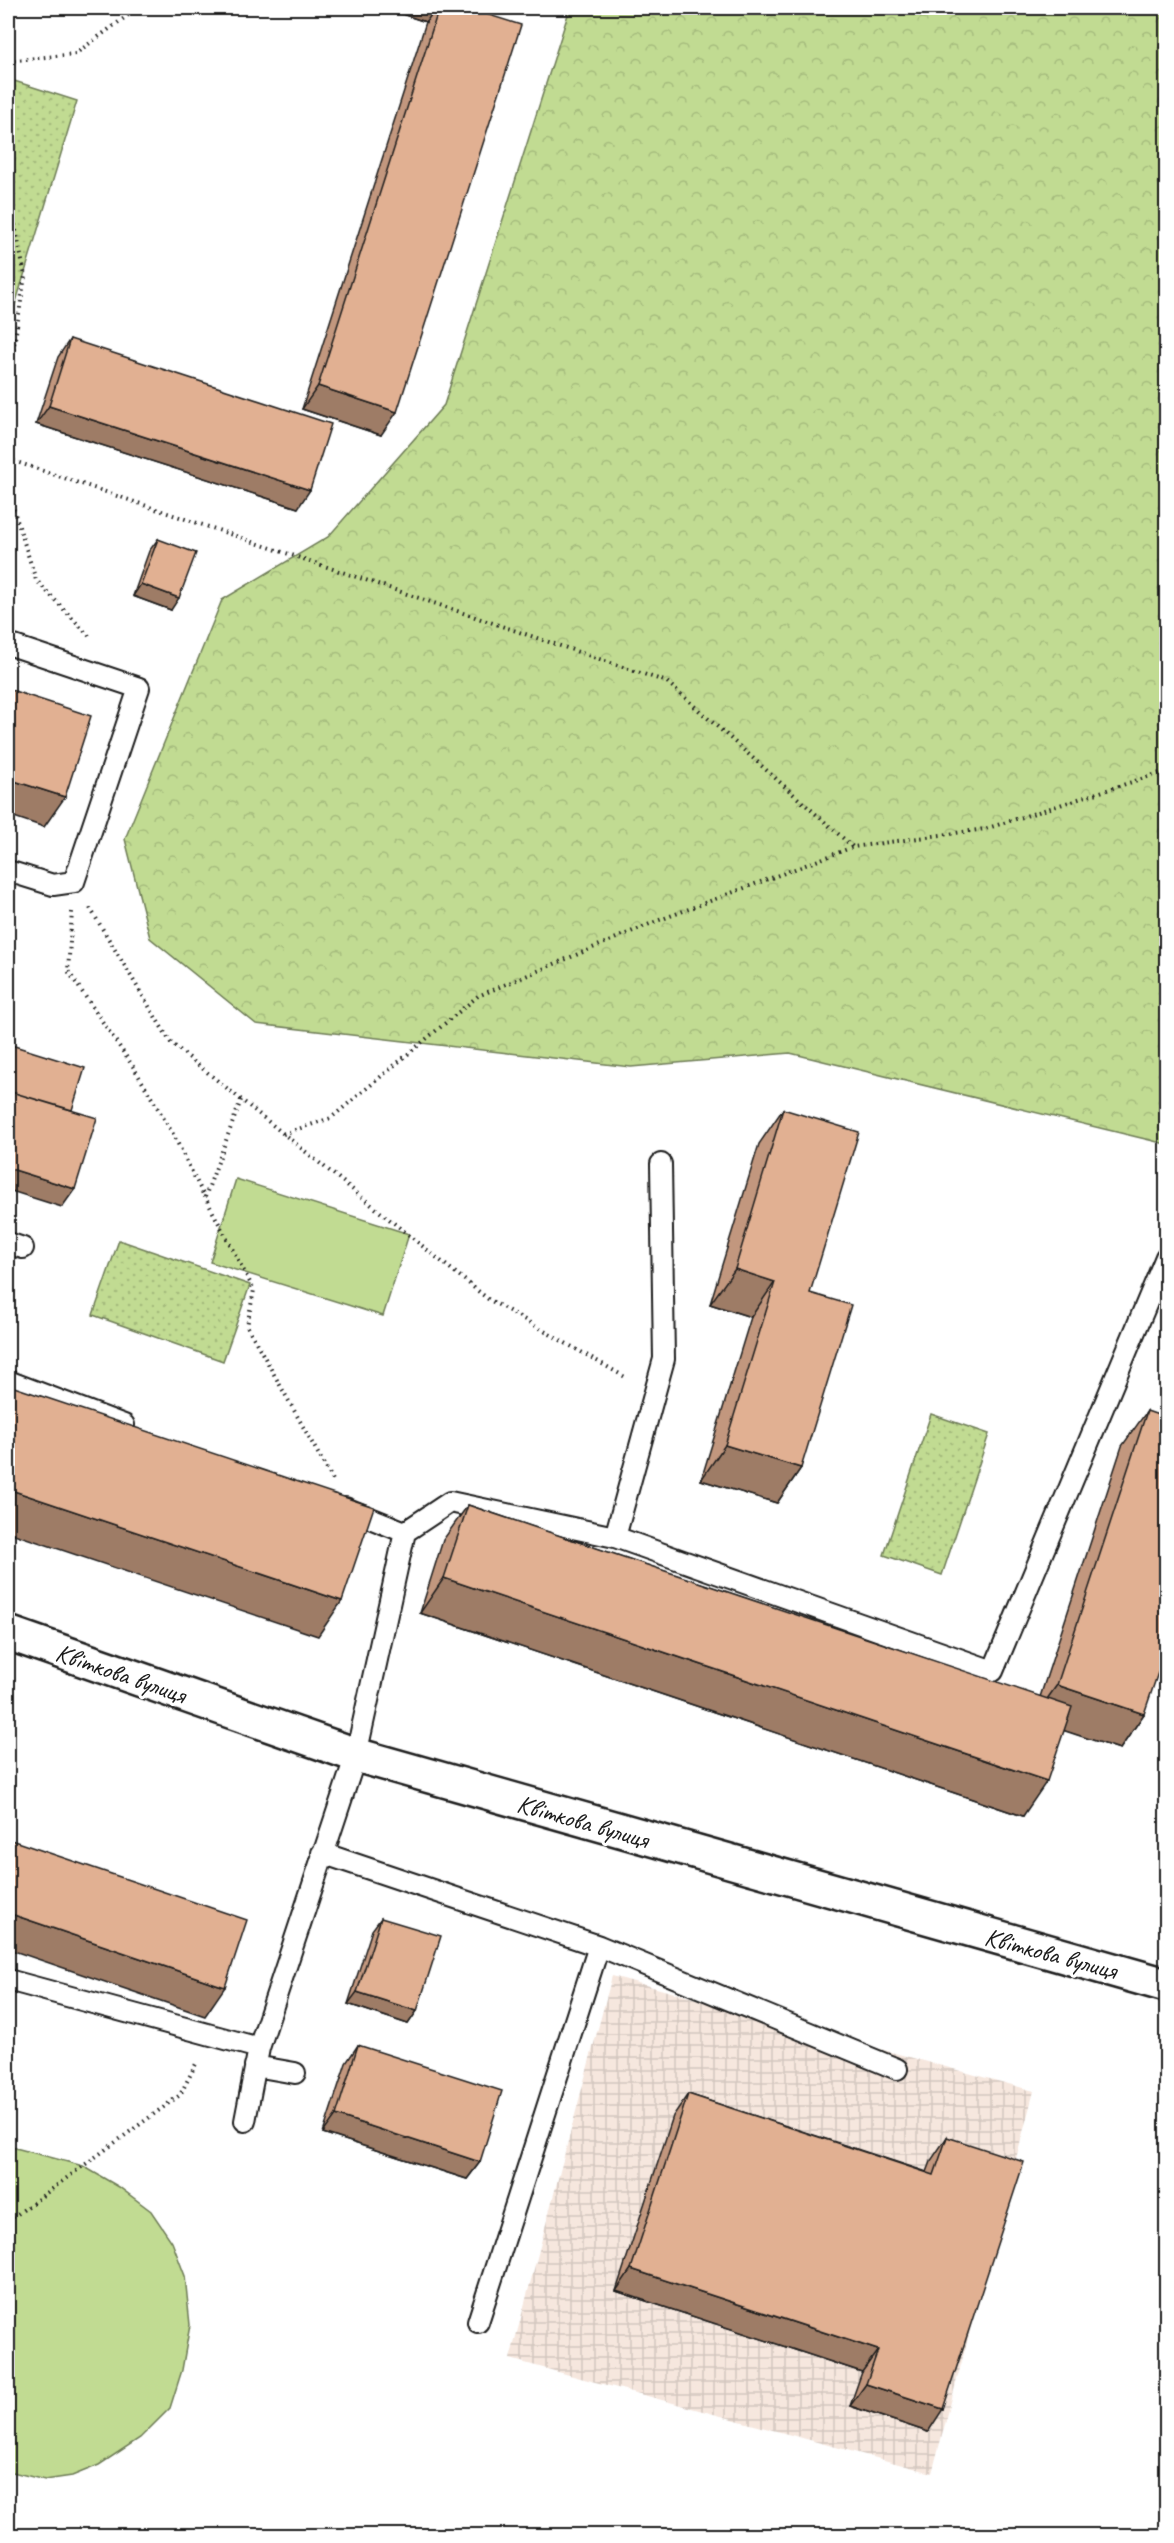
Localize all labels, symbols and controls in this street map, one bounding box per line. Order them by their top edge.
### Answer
street label: Квіткова вулиця [51,1636,192,1712]
street label: Квіткова вулиця [513,1787,654,1857]
street label: Квіткова вулиця [981,1920,1122,1987]

